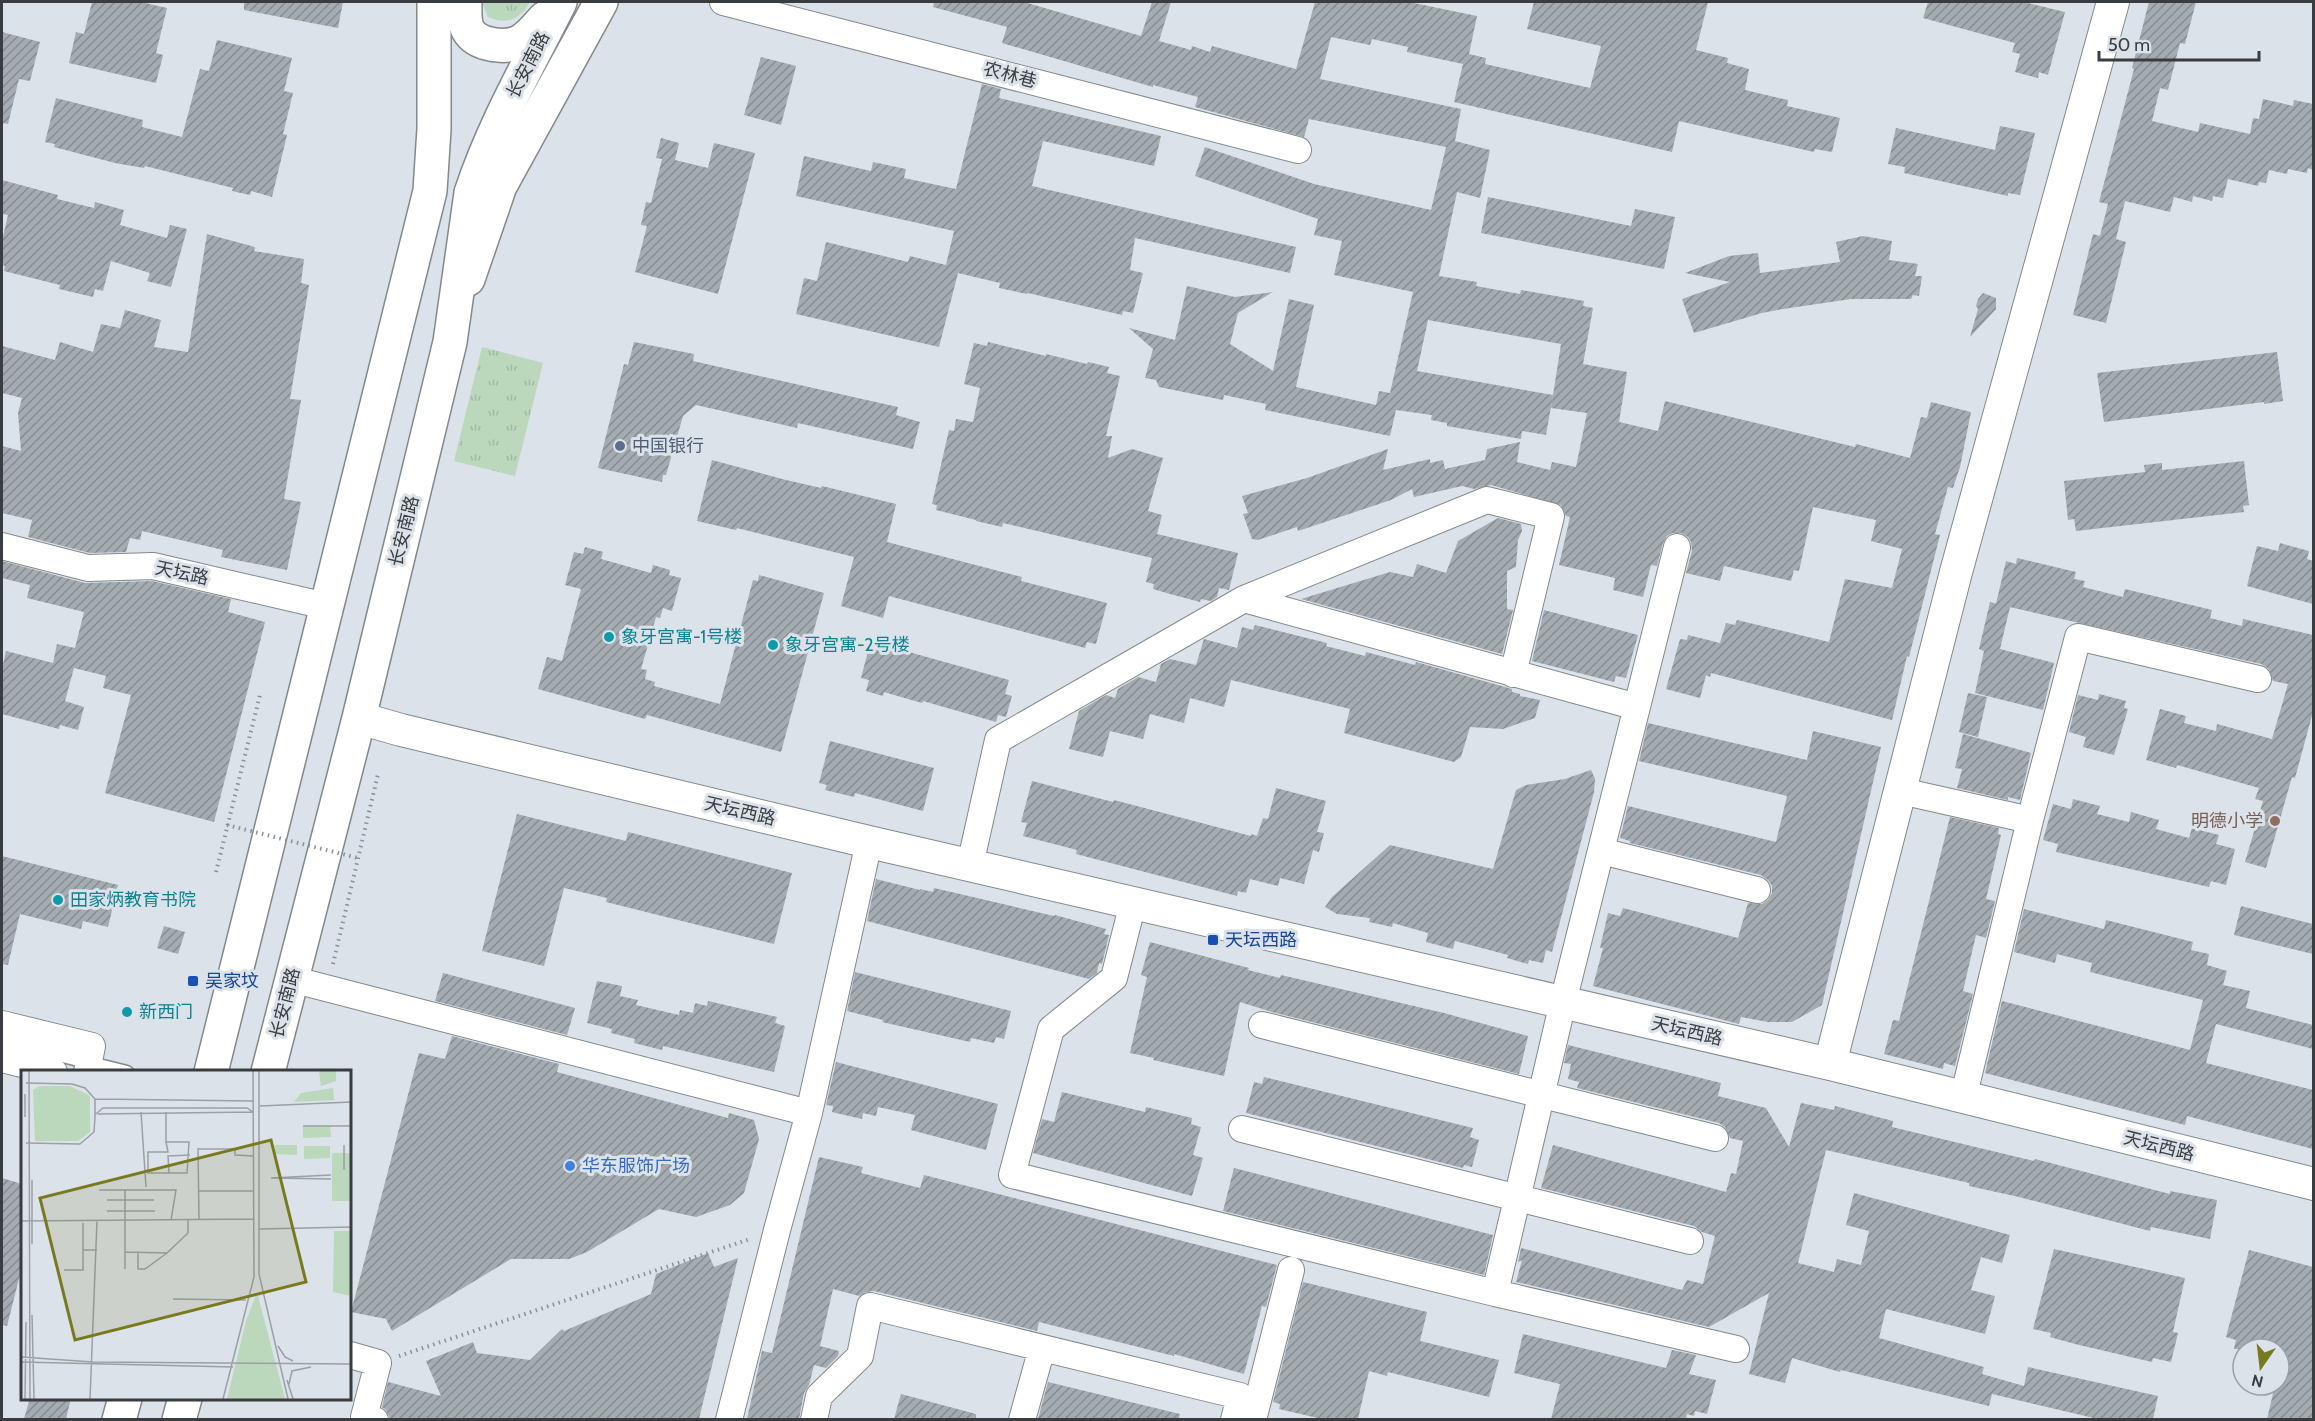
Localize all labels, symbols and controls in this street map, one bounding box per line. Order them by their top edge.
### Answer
scale bar [2099,24,2260,62]
street label: 长安南路 [502,28,554,102]
text: 50 m [2108,34,2150,56]
street label: 农林巷 [981,57,1039,93]
place label: 中国银行 [632,435,704,457]
marker: 中国银行 [613,439,627,453]
street label: 长安南路 [385,493,423,569]
street label: 天坛路 [153,557,211,589]
place label: 象牙宫寓-1号楼 [621,626,742,648]
marker: 象牙宫寓-1号楼 [602,630,616,644]
place label: 象牙宫寓-2号楼 [785,634,910,656]
marker: 象牙宫寓-2号楼 [766,638,780,652]
street label: 天坛西路 [702,792,778,830]
place label: 明德小学 [2191,810,2263,832]
marker: 明德小学 [2268,814,2282,828]
place label: 田家炳教育书院 [70,889,196,911]
marker: 田家炳教育书院 [51,893,65,907]
place label: 天坛西路 [1225,929,1297,951]
marker: 天坛西路 [1206,933,1220,947]
street label: 长安南路 [266,965,304,1041]
place label: 吴家坟 [205,970,259,992]
marker: 吴家坟 [186,974,200,988]
place label: 新西门 [139,1001,193,1023]
marker: 新西门 [120,1005,134,1019]
street label: 天坛西路 [1649,1012,1725,1050]
inset map [21,1070,351,1400]
street label: 天坛西路 [2121,1127,2197,1165]
place label: 华东服饰广场 [582,1155,690,1177]
marker: 华东服饰广场 [563,1159,577,1173]
north arrow [2231,1337,2291,1397]
text: N [2250,1370,2265,1392]

